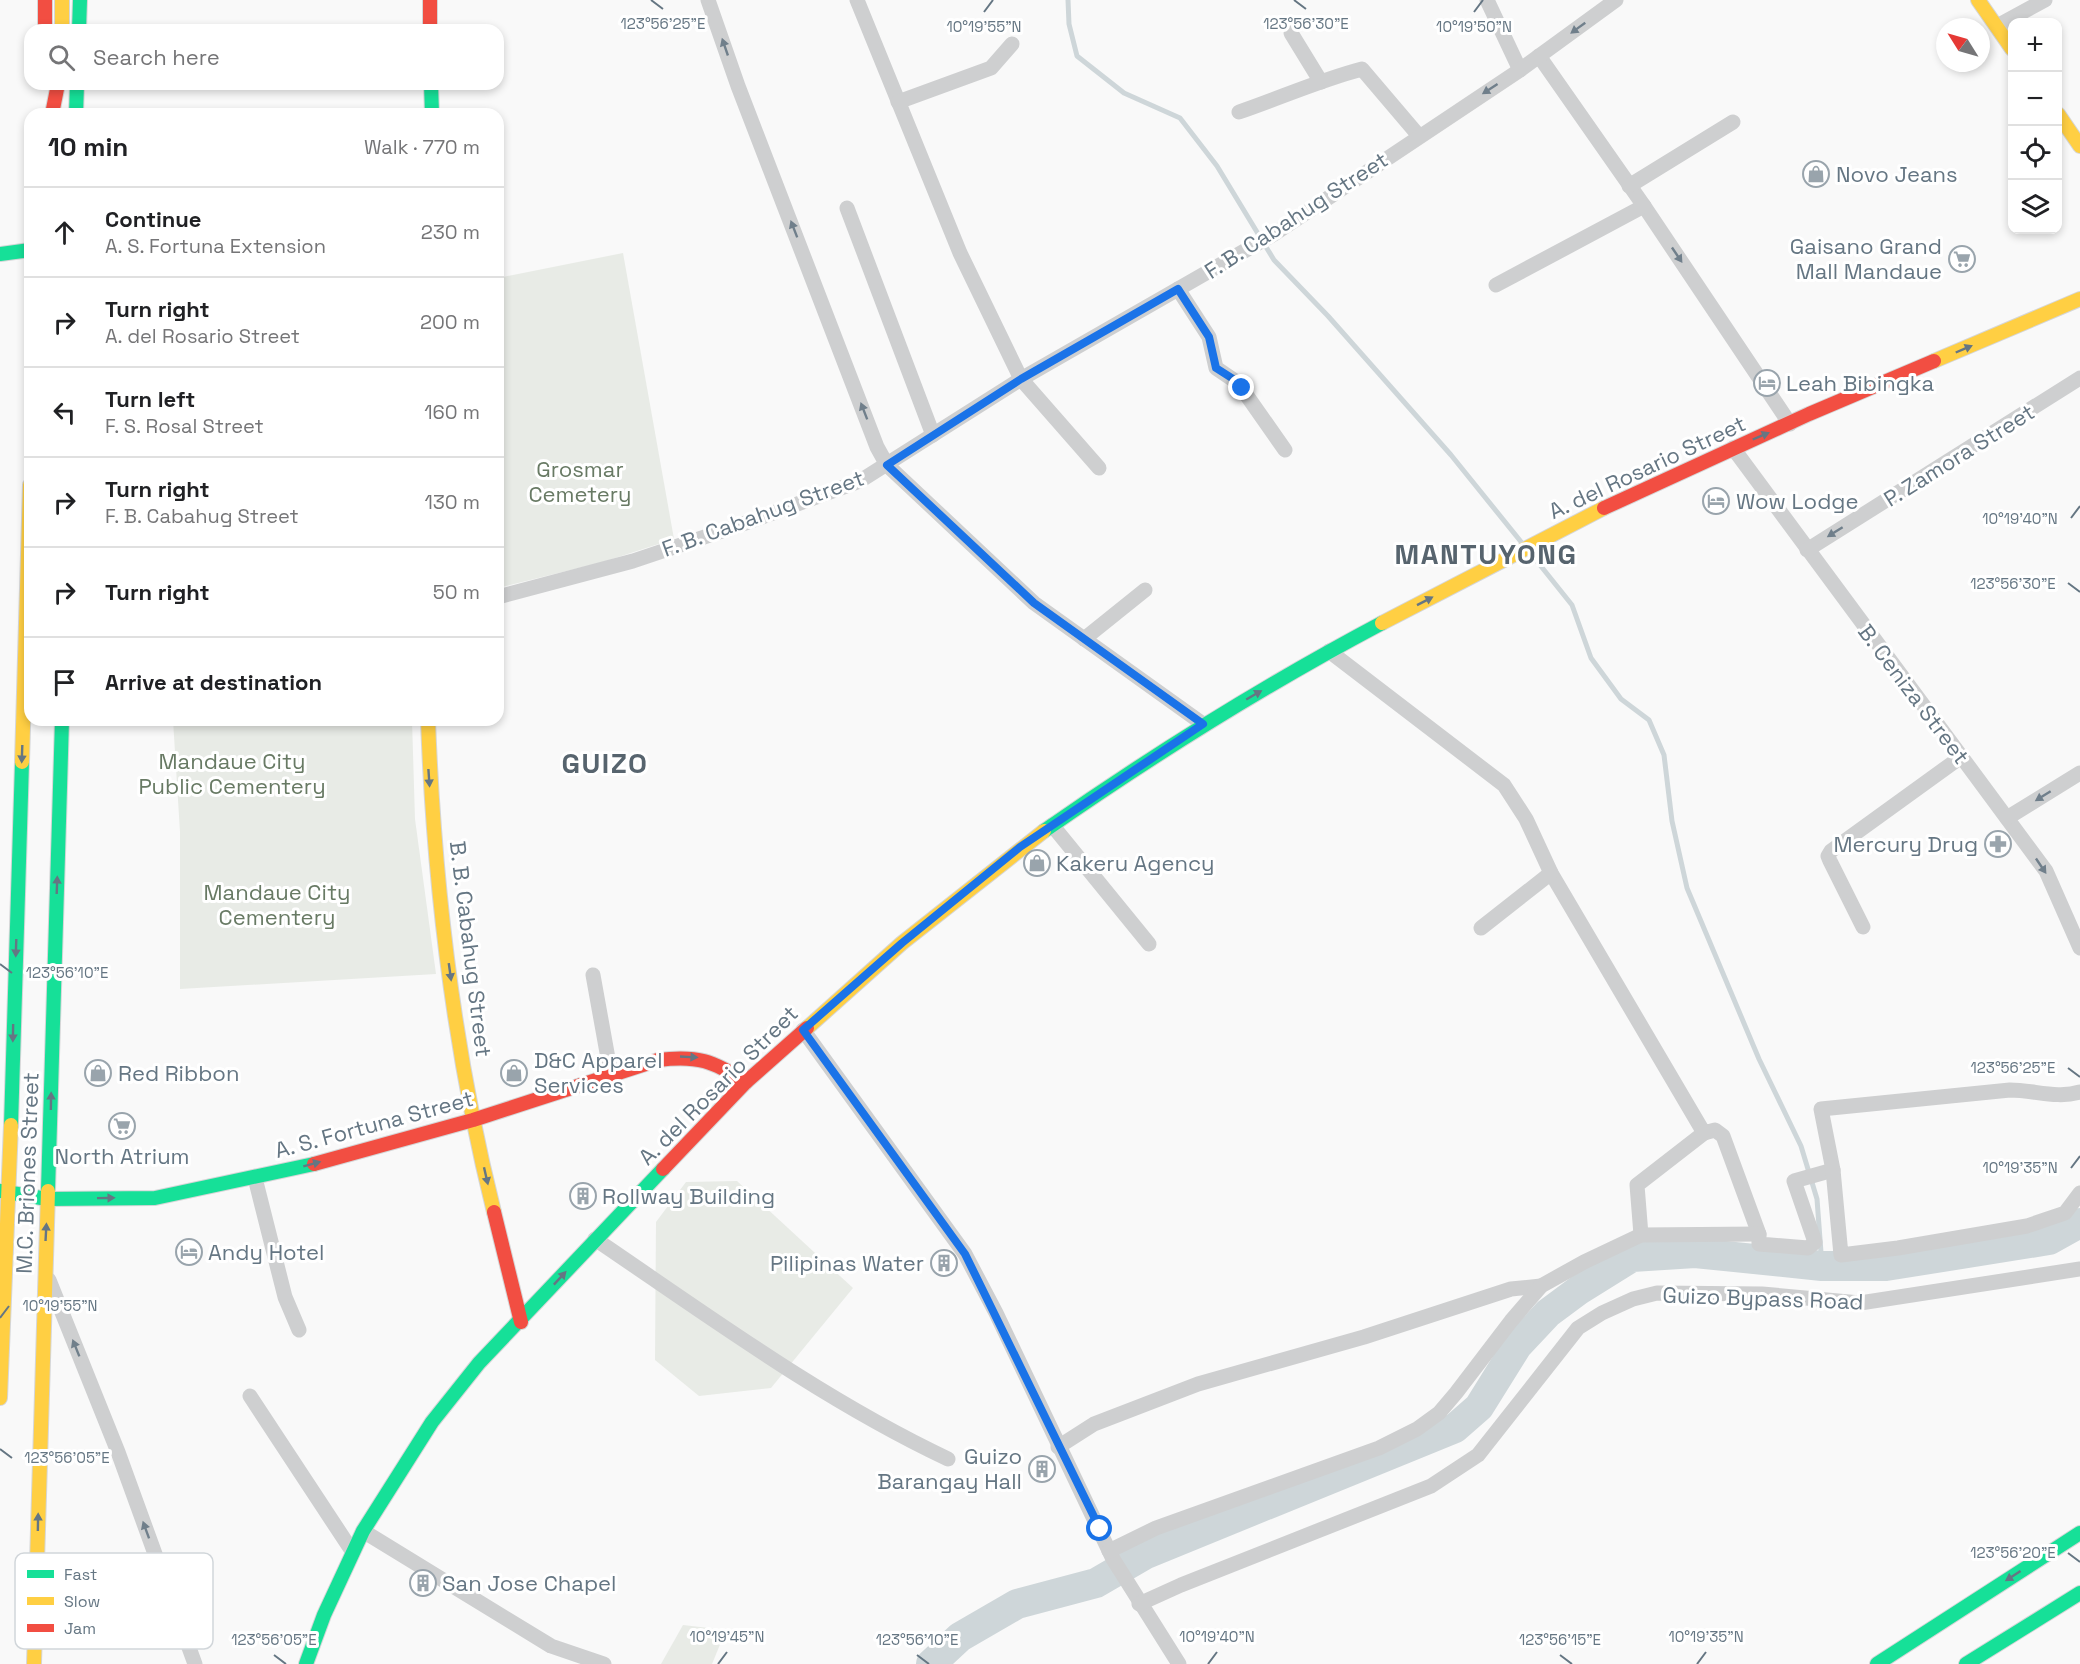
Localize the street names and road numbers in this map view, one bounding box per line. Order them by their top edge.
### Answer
street label: F. B. Cabahug Street [1199,145,1393,285]
street label: P. Zamora Street [1878,397,2040,513]
street label: A. del Rosario Street [1544,409,1750,525]
street label: F. B. Cabahug Street [658,463,868,563]
street label: B. Ceniza Street [1852,618,1976,770]
street label: B. B. Cabahug Street [444,839,498,1059]
street label: A. del Rosario Street [632,999,804,1171]
street label: M.C. Briones Street [9,1072,45,1274]
street label: A. S. Fortuna Street [272,1084,476,1164]
street label: Guizo Bypass Road [1662,1280,1864,1316]

